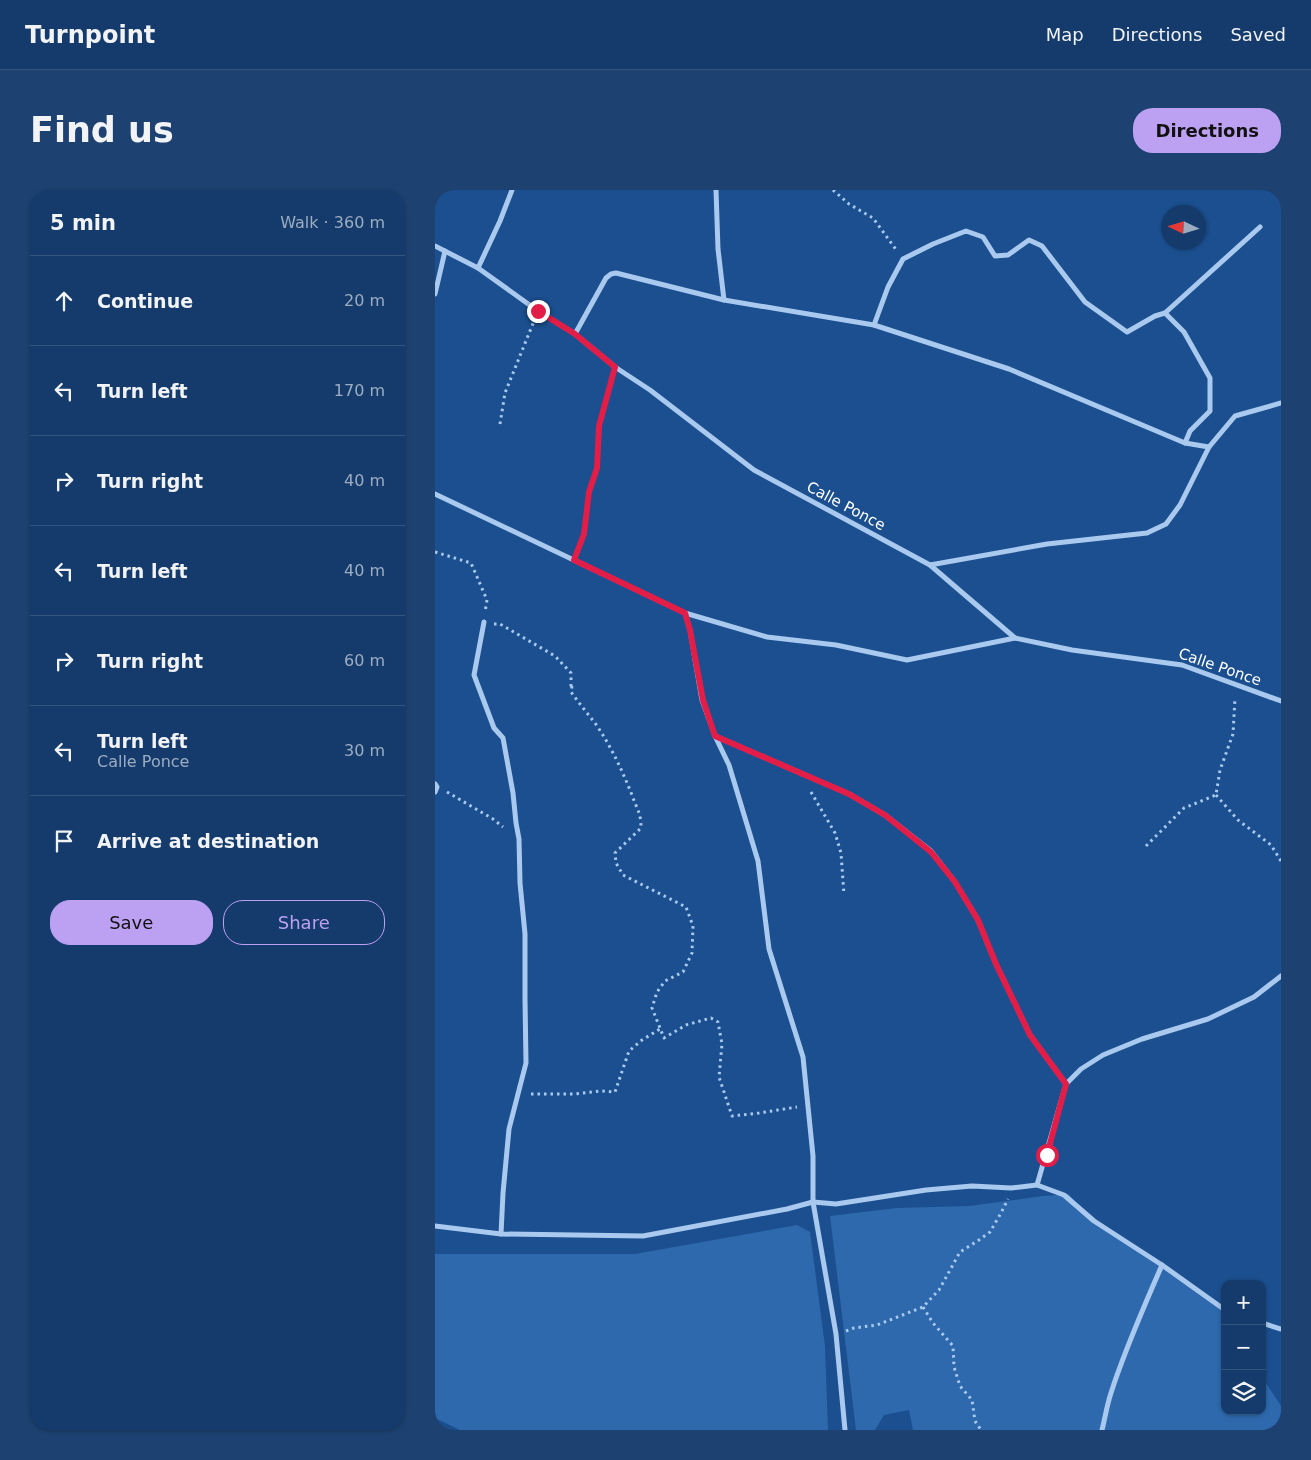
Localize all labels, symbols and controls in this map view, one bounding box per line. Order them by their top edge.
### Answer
text: Turnpoint [25,21,155,49]
text: Map [1046,24,1084,45]
text: Directions [1112,24,1202,45]
text: Saved [1230,24,1286,45]
button: Directions [1133,108,1281,153]
text: Find us [30,110,174,150]
north arrow [1161,205,1206,250]
text: 5 min [50,211,116,235]
text: Walk · 360 m [280,213,385,232]
icon: ahead [50,287,78,315]
text: Continue [97,290,193,312]
text: 20 m [344,291,385,310]
route end [527,300,550,323]
icon: left [50,377,78,405]
text: Turn left [97,380,188,402]
text: 170 m [334,381,385,400]
icon: right [50,467,78,495]
text: Turn right [97,470,203,492]
text: 40 m [344,471,385,490]
street label: Calle Ponce [804,478,888,534]
icon: left [50,557,78,585]
text: Turn left [97,560,188,582]
text: 40 m [344,561,385,580]
street label: Calle Ponce [1176,644,1264,690]
icon: right [50,647,78,675]
text: Turn right [97,650,203,672]
text: 60 m [344,651,385,670]
text: Turn left [97,730,188,752]
icon: left [50,737,78,765]
text: 30 m [344,741,385,760]
text: Calle Ponce [97,752,189,771]
icon: arrive [50,827,78,855]
text: Arrive at destination [97,830,319,852]
button: Save [50,900,213,945]
button: Share [223,900,385,945]
route start [1036,1144,1059,1167]
map controls [1221,1280,1266,1415]
button: + [1221,1280,1266,1325]
button: − [1221,1325,1266,1370]
button: layers [1221,1370,1266,1415]

